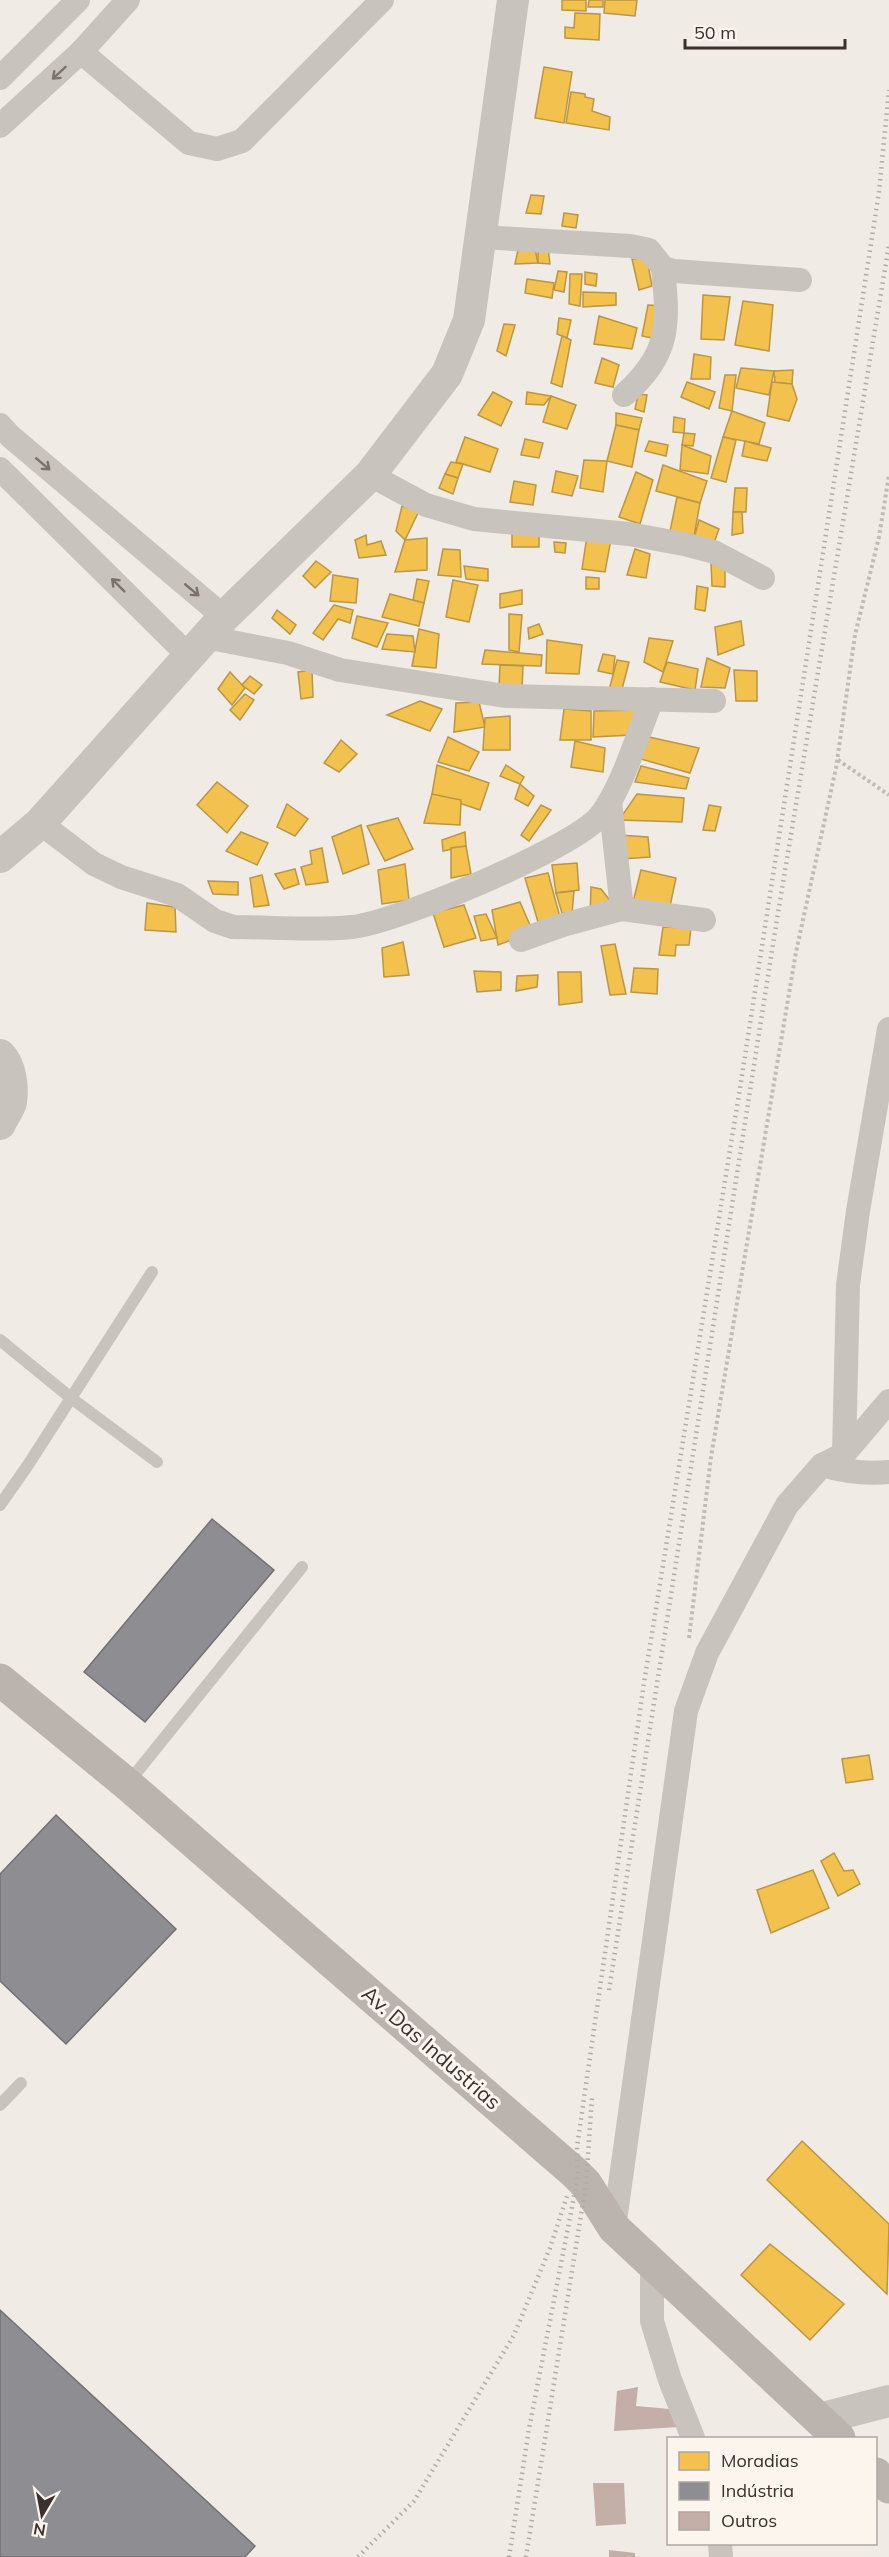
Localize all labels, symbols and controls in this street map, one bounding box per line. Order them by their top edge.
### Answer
scale bar [685,12,846,50]
text: 50 m [694,21,736,44]
one-way arrow [52,66,67,80]
one-way arrow [35,457,50,471]
one-way arrow [110,578,125,593]
one-way arrow [184,583,199,597]
street label: Av. Das Industrias [357,1980,506,2115]
legend [667,2437,877,2545]
text: Moradias [721,2449,799,2472]
text: Indústria [721,2479,794,2502]
north arrow [12,2485,72,2545]
text: Outros [721,2509,777,2532]
text: N [32,2519,47,2541]

